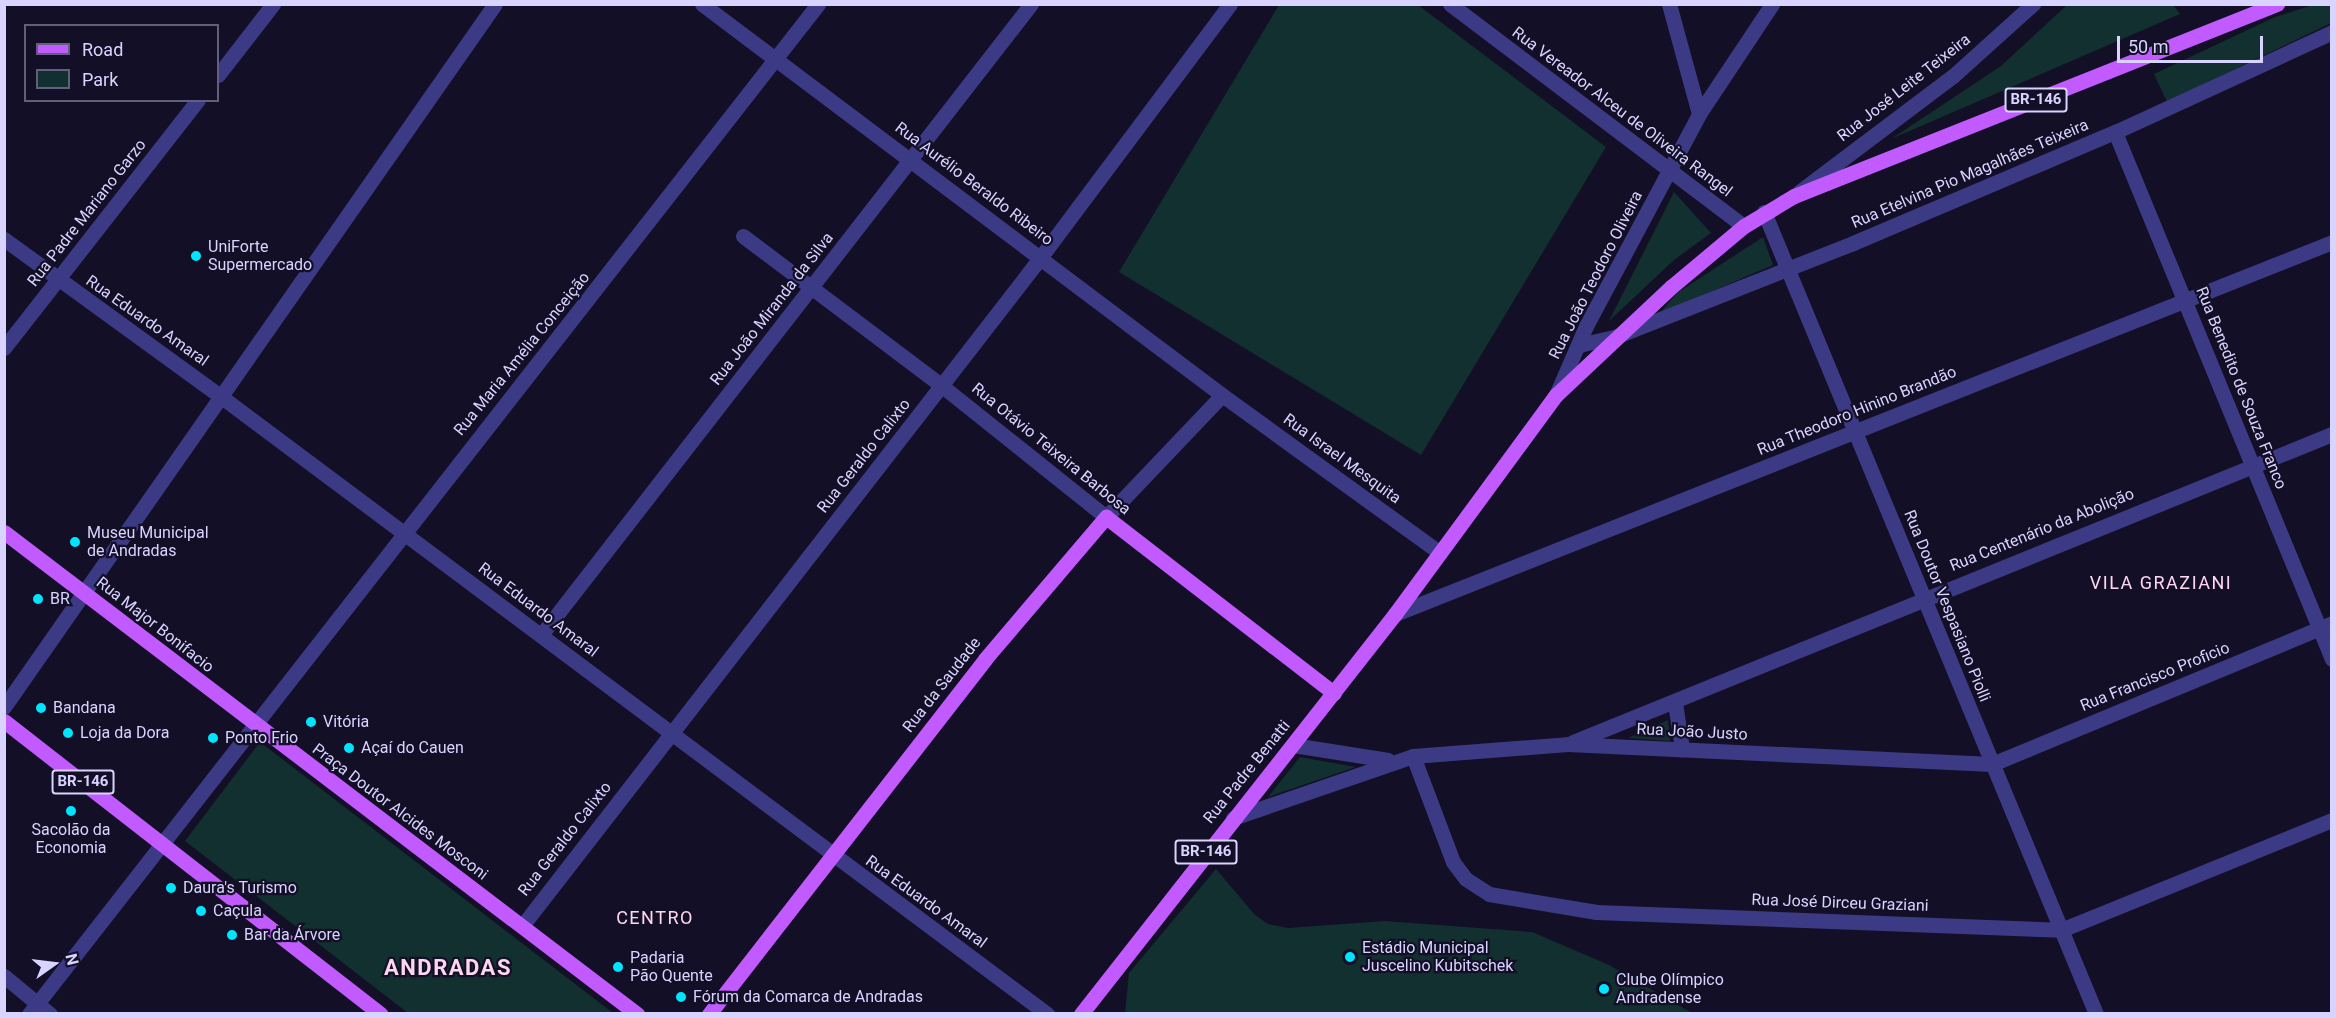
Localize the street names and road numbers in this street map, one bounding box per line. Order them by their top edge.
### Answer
street label: Rua Vereador Alceu de Oliveira Rangel [1508,23,1736,201]
street label: Rua José Leite Teixeira [1834,30,1974,146]
road number: BR-146 [2004,88,2068,112]
street label: Rua Etelvina Pio Magalhães Teixeira [1848,115,2092,233]
street label: Rua Aurélio Beraldo Ribeiro [891,118,1057,250]
street label: Rua Padre Mariano Garzo [24,136,150,290]
street label: Rua João Teodoro Oliveira [1545,188,1647,362]
street label: Rua João Miranda da Silva [706,229,838,389]
street label: Rua Maria Amélia Conceição [450,268,594,440]
street label: Rua Eduardo Amaral [82,272,212,370]
street label: Rua Benedito de Souza Franco [2192,284,2290,492]
street label: Rua Theodoro Hinino Brandão [1755,362,1959,460]
street label: Rua Otávio Teixeira Barbosa [968,379,1134,519]
street label: Rua Geraldo Calixto [813,395,915,517]
street label: Rua Israel Mesquita [1279,410,1405,508]
street label: Rua Centenário da Abolição [1947,484,2137,576]
street label: Rua Doutor Vespasiano Piolli [1900,507,1994,705]
street label: Rua Eduardo Amaral [474,559,602,661]
street label: Rua Major Bonifacio [92,573,218,677]
street label: Rua da Saudade [899,634,985,736]
street label: Rua Francisco Proficio [2078,638,2232,716]
street label: Rua Padre Benatti [1200,717,1294,827]
street label: Rua João Justo [1636,720,1748,744]
street label: Praça Doutor Alcides Mosconi [308,740,492,884]
road number: BR-146 [52,770,115,794]
street label: Rua Geraldo Calixto [514,778,616,900]
road number: BR-146 [1174,840,1238,864]
street label: Rua Eduardo Amaral [862,852,990,952]
street label: Rua José Dirceu Graziani [1751,890,1929,916]

